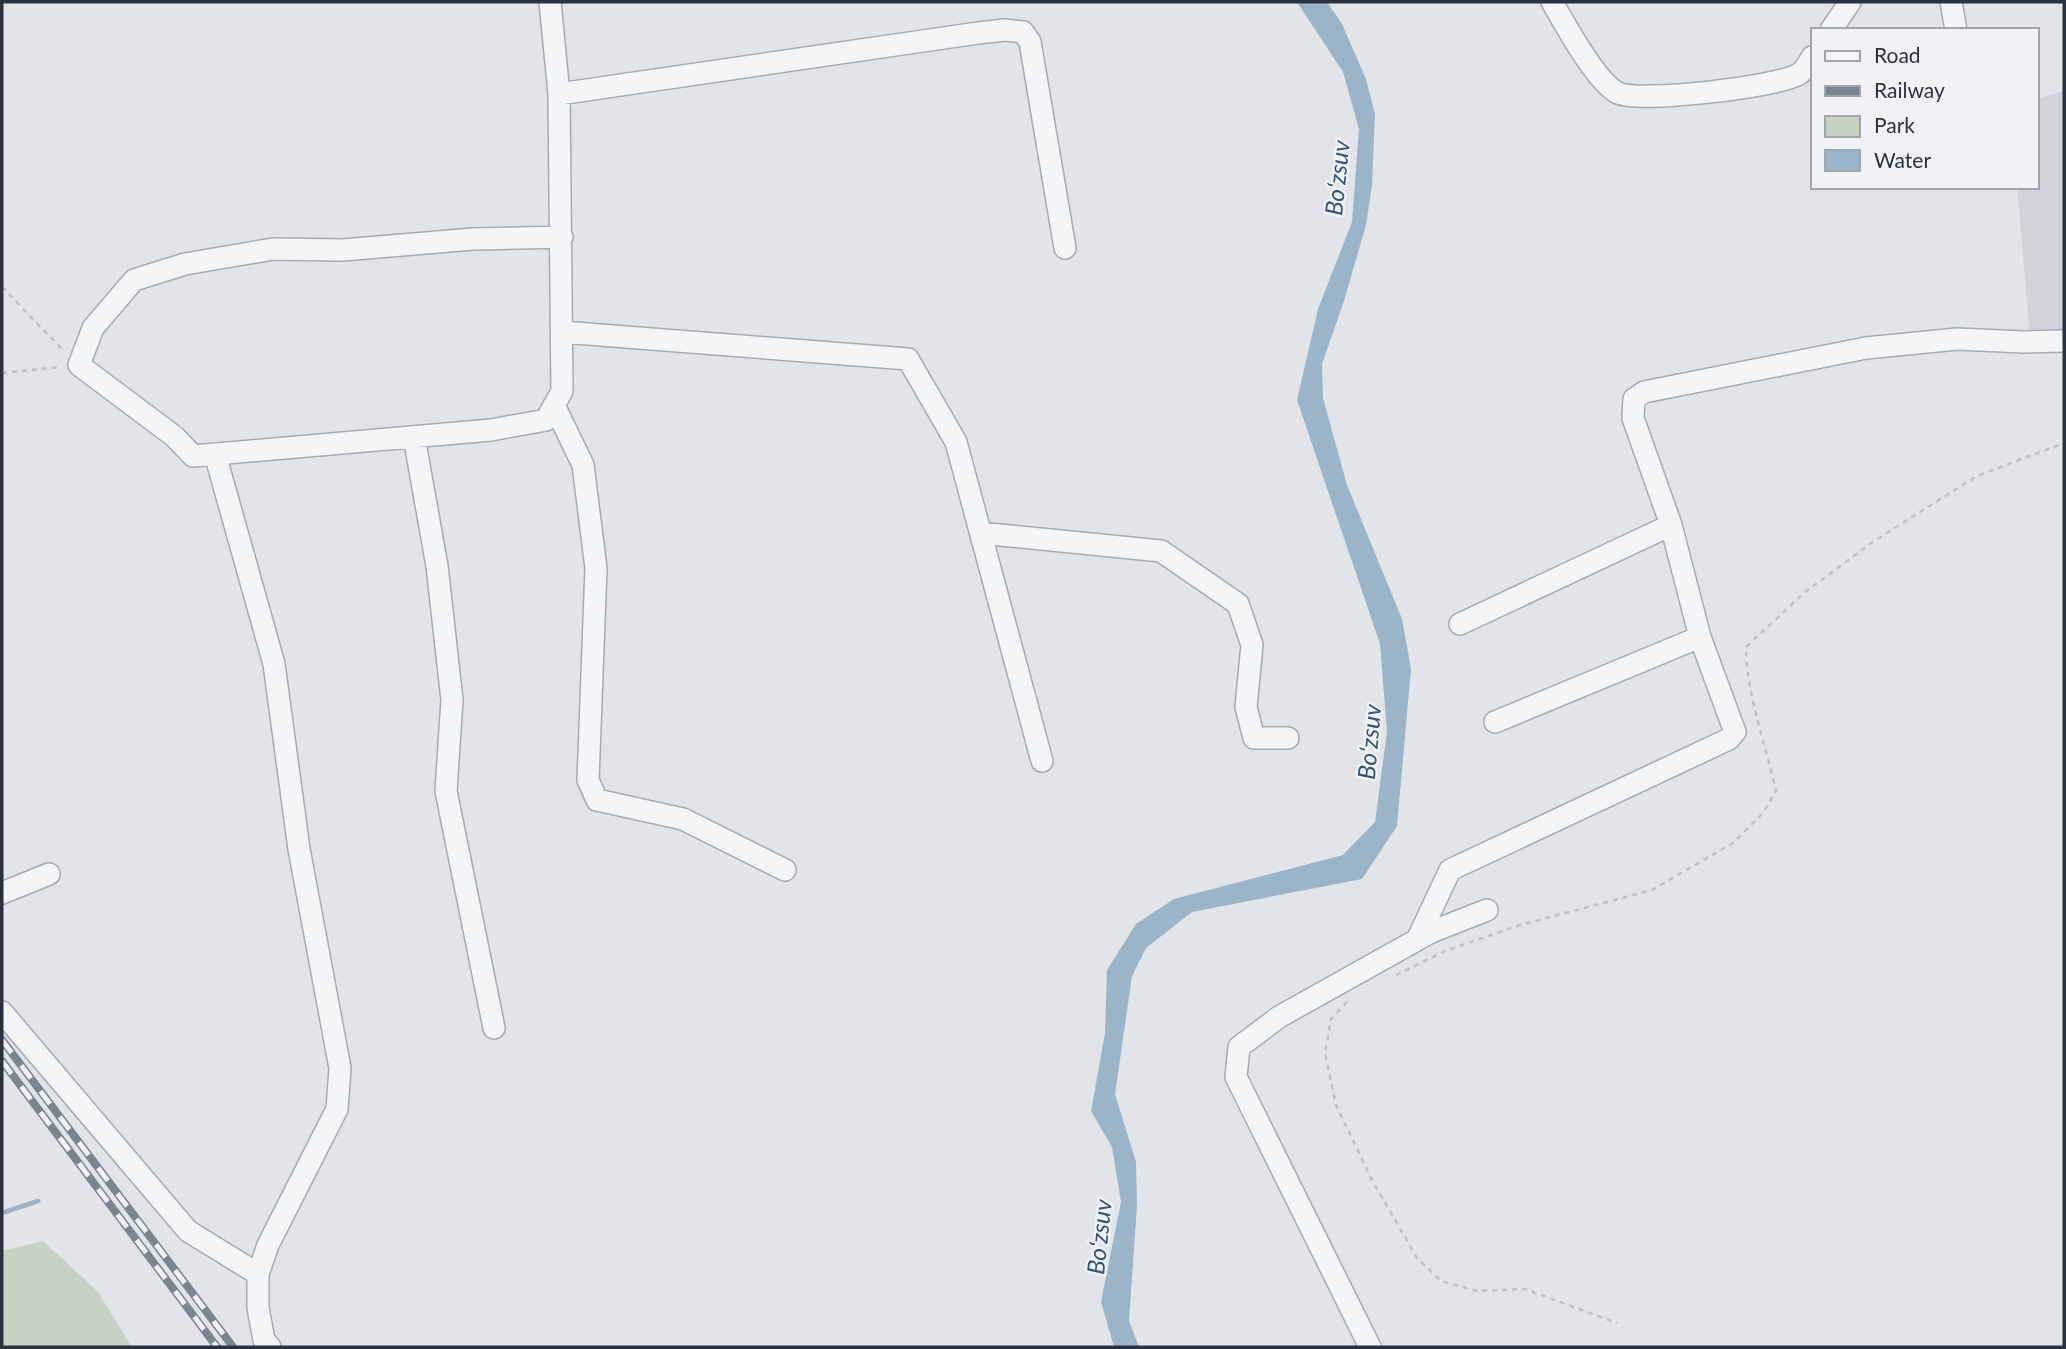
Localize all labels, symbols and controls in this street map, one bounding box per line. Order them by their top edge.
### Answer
legend [1811,28,2038,189]
text: Road [1874,42,1921,67]
text: Railway [1874,77,1945,102]
text: Park [1874,112,1915,137]
water label: Boʻzsuv [1318,138,1355,217]
text: Water [1874,147,1931,172]
water label: Boʻzsuv [1351,703,1386,781]
water label: Boʻzsuv [1080,1197,1117,1276]

